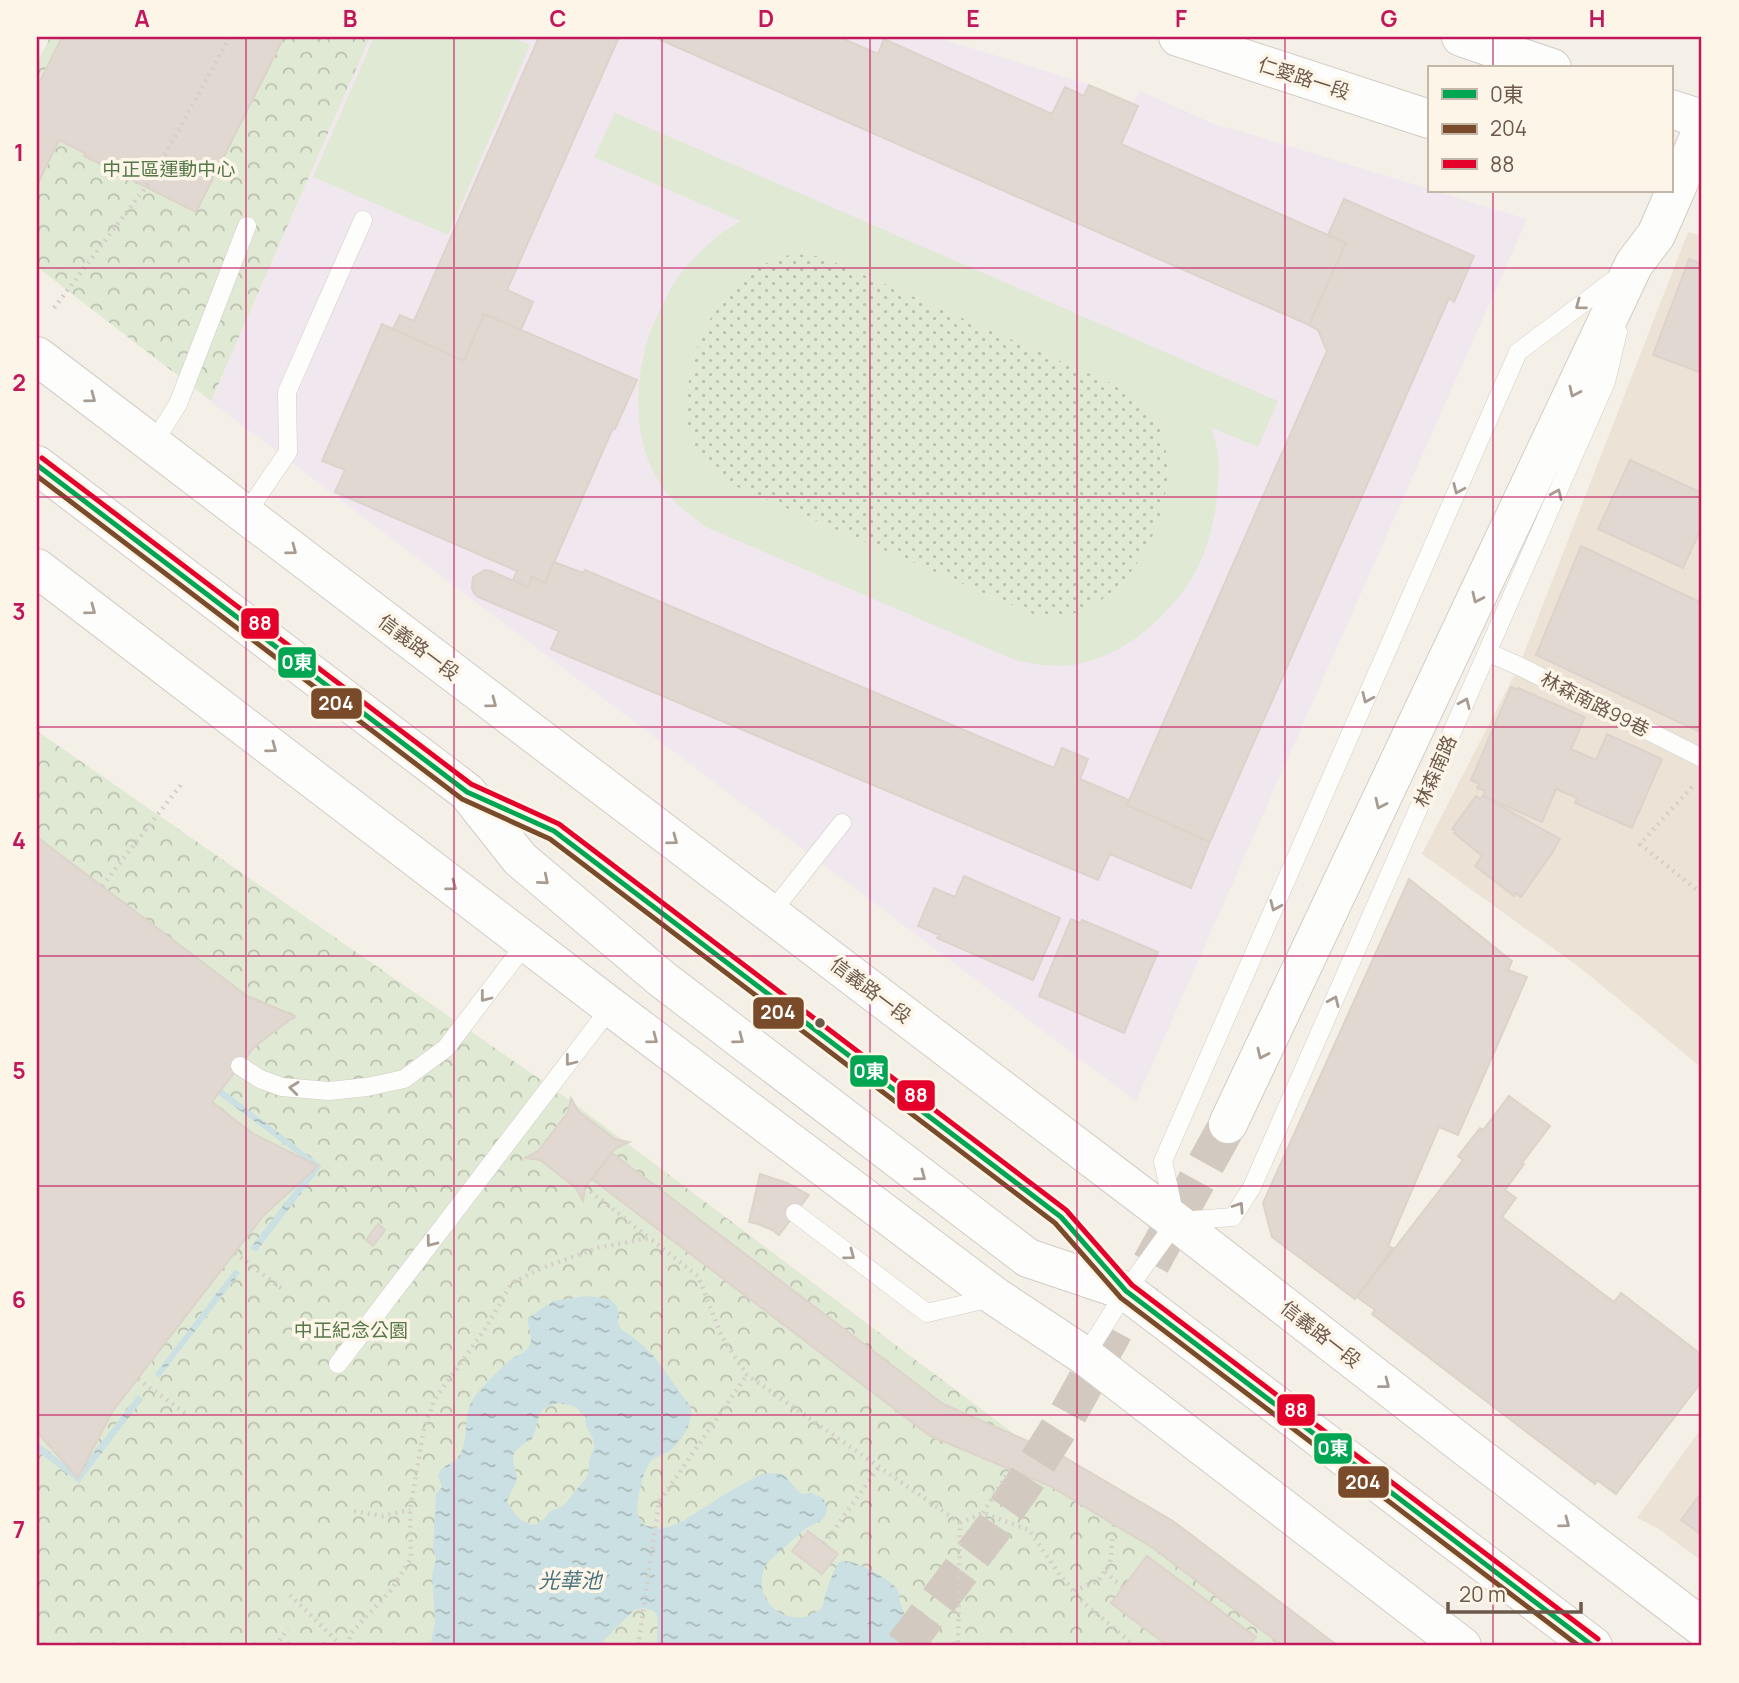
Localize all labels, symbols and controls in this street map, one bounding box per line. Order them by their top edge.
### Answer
text: A [134,2,150,34]
text: B [343,2,357,34]
text: C [550,2,567,34]
text: D [758,2,774,34]
text: E [966,2,980,34]
text: F [1175,2,1187,34]
text: G [1381,2,1398,34]
text: H [1589,2,1605,34]
street label: 仁愛路一段 [1255,51,1353,105]
legend [1428,66,1672,192]
text: 0東 [1490,80,1524,108]
text: 204 [1490,114,1527,142]
text: 1 [14,136,24,168]
text: 88 [1490,150,1514,178]
park label: 中正區運動中心 [102,156,236,182]
one-way arrow [1575,297,1588,309]
text: 2 [12,366,26,398]
one-way arrow [1568,385,1582,397]
one-way arrow [83,389,96,402]
one-way arrow [1452,482,1466,494]
one-way arrow [1549,489,1563,502]
one-way arrow [284,542,296,555]
one-way arrow [1471,591,1485,603]
text: 3 [12,595,26,627]
one-way arrow [83,601,96,614]
line badge: 88 [240,607,280,640]
street label: 信義路一段 [373,608,465,686]
text: 88 [248,610,272,636]
line badge: 0東 [277,646,317,679]
text: 0東 [281,649,313,675]
street label: 林森南路99巷 [1536,665,1654,743]
line badge: 204 [310,687,363,720]
text: 204 [318,690,354,716]
one-way arrow [1361,691,1375,703]
one-way arrow [484,694,497,707]
one-way arrow [1457,698,1471,710]
street label: 林森南路 [1408,731,1462,811]
one-way arrow [264,740,276,752]
one-way arrow [1374,797,1388,809]
text: 4 [12,824,26,856]
one-way arrow [666,832,678,845]
one-way arrow [536,871,549,884]
one-way arrow [445,878,457,891]
one-way arrow [1269,899,1283,911]
street label: 信義路一段 [825,951,917,1029]
one-way arrow [480,990,493,1002]
one-way arrow [1326,995,1340,1008]
line badge: 204 [752,996,805,1030]
text: 204 [760,999,796,1025]
unlabelled marker [813,1016,827,1030]
one-way arrow [645,1030,658,1043]
one-way arrow [732,1030,744,1043]
one-way arrow [1256,1047,1270,1059]
text: 5 [12,1054,26,1086]
one-way arrow [565,1054,578,1066]
line badge: 0東 [849,1054,889,1088]
text: 0東 [853,1058,885,1084]
line badge: 88 [896,1079,936,1112]
one-way arrow [288,1081,299,1096]
text: 88 [904,1082,928,1108]
one-way arrow [913,1168,925,1181]
one-way arrow [1231,1202,1243,1215]
one-way arrow [427,1234,440,1247]
one-way arrow [842,1246,855,1259]
text: 6 [12,1283,26,1315]
street label: 信義路一段 [1276,1295,1366,1373]
park label: 中正紀念公園 [294,1317,408,1343]
one-way arrow [1377,1375,1390,1388]
line badge: 88 [1276,1393,1316,1427]
text: 88 [1284,1397,1308,1423]
line badge: 0東 [1313,1432,1353,1465]
text: 0東 [1317,1435,1349,1461]
line badge: 204 [1337,1465,1390,1499]
text: 204 [1345,1469,1381,1495]
text: 7 [13,1513,25,1545]
one-way arrow [1558,1514,1570,1527]
water label: 光華池 [539,1566,603,1594]
scale bar [1448,1571,1582,1615]
text: 20 m [1459,1580,1506,1608]

